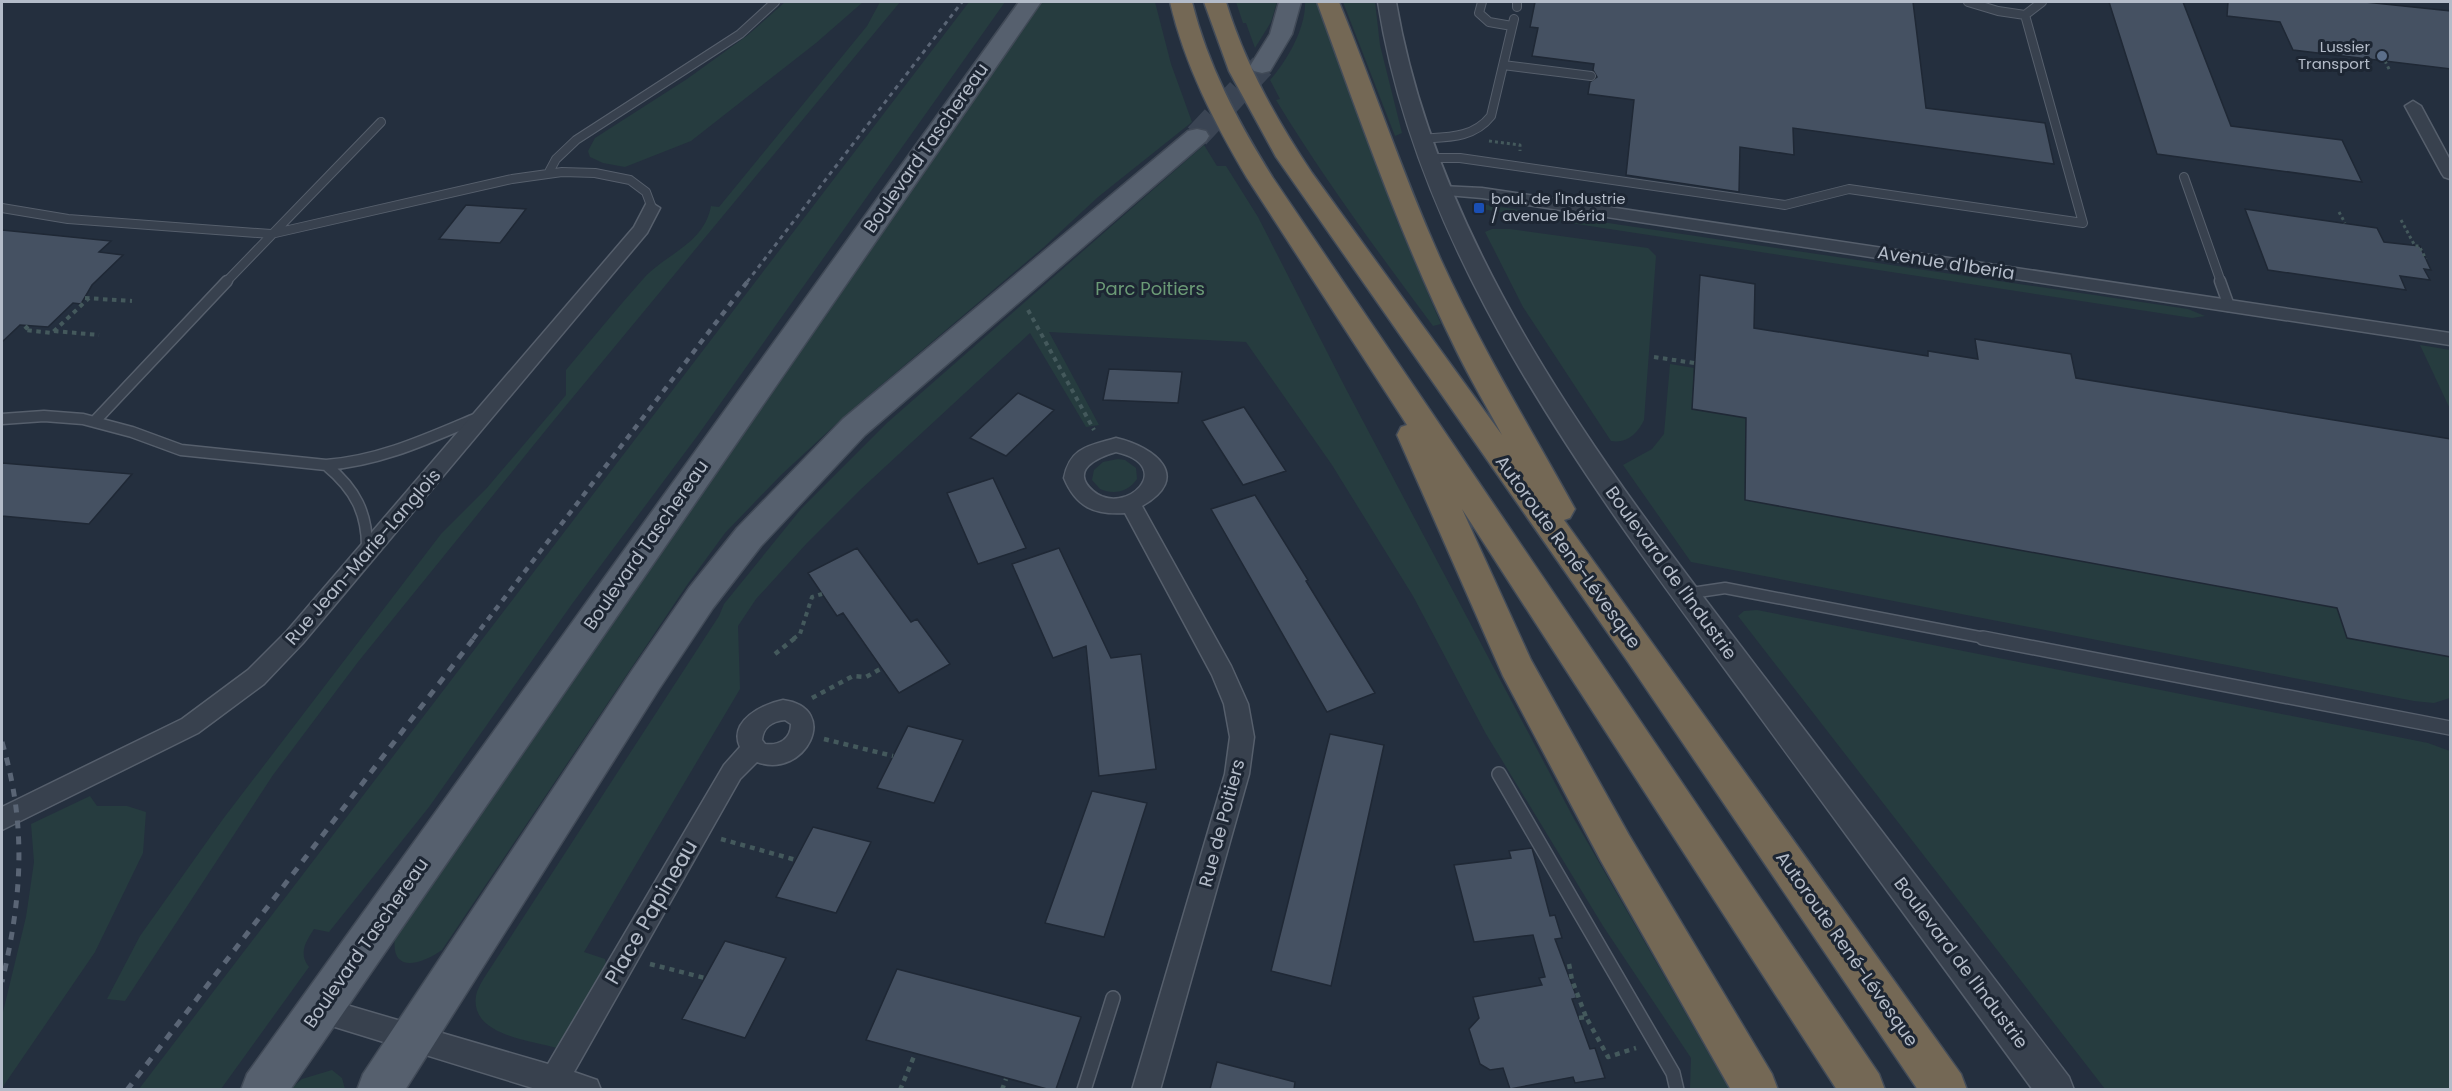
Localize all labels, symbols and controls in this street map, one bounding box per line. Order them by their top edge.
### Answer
place label: Lussier Transport [2298,36,2370,74]
marker: Lussier Transport [2375,49,2389,63]
street label: Boulevard Taschereau [857,58,994,238]
place label: boul. de l'Industrie / avenue Ibéria [1491,188,1626,226]
marker: boul. de l'Industrie / avenue Ibéria [1472,201,1486,215]
street label: Avenue d'Iberia [1876,239,2016,286]
park label: Parc Poitiers [1095,276,1205,301]
street label: Autoroute René-Lévesque [1490,450,1647,653]
street label: Boulevard Taschereau [577,455,714,635]
street label: Rue Jean-Marie-Langlois [279,463,446,650]
street label: Boulevard de l'Industrie [1600,481,1743,665]
street label: Rue de Poitiers [1192,756,1251,889]
street label: Place Papineau [597,834,704,989]
street label: Autoroute René-Lévesque [1770,846,1925,1051]
street label: Boulevard Taschereau [297,853,434,1033]
street label: Boulevard de l'Industrie [1889,872,2034,1054]

